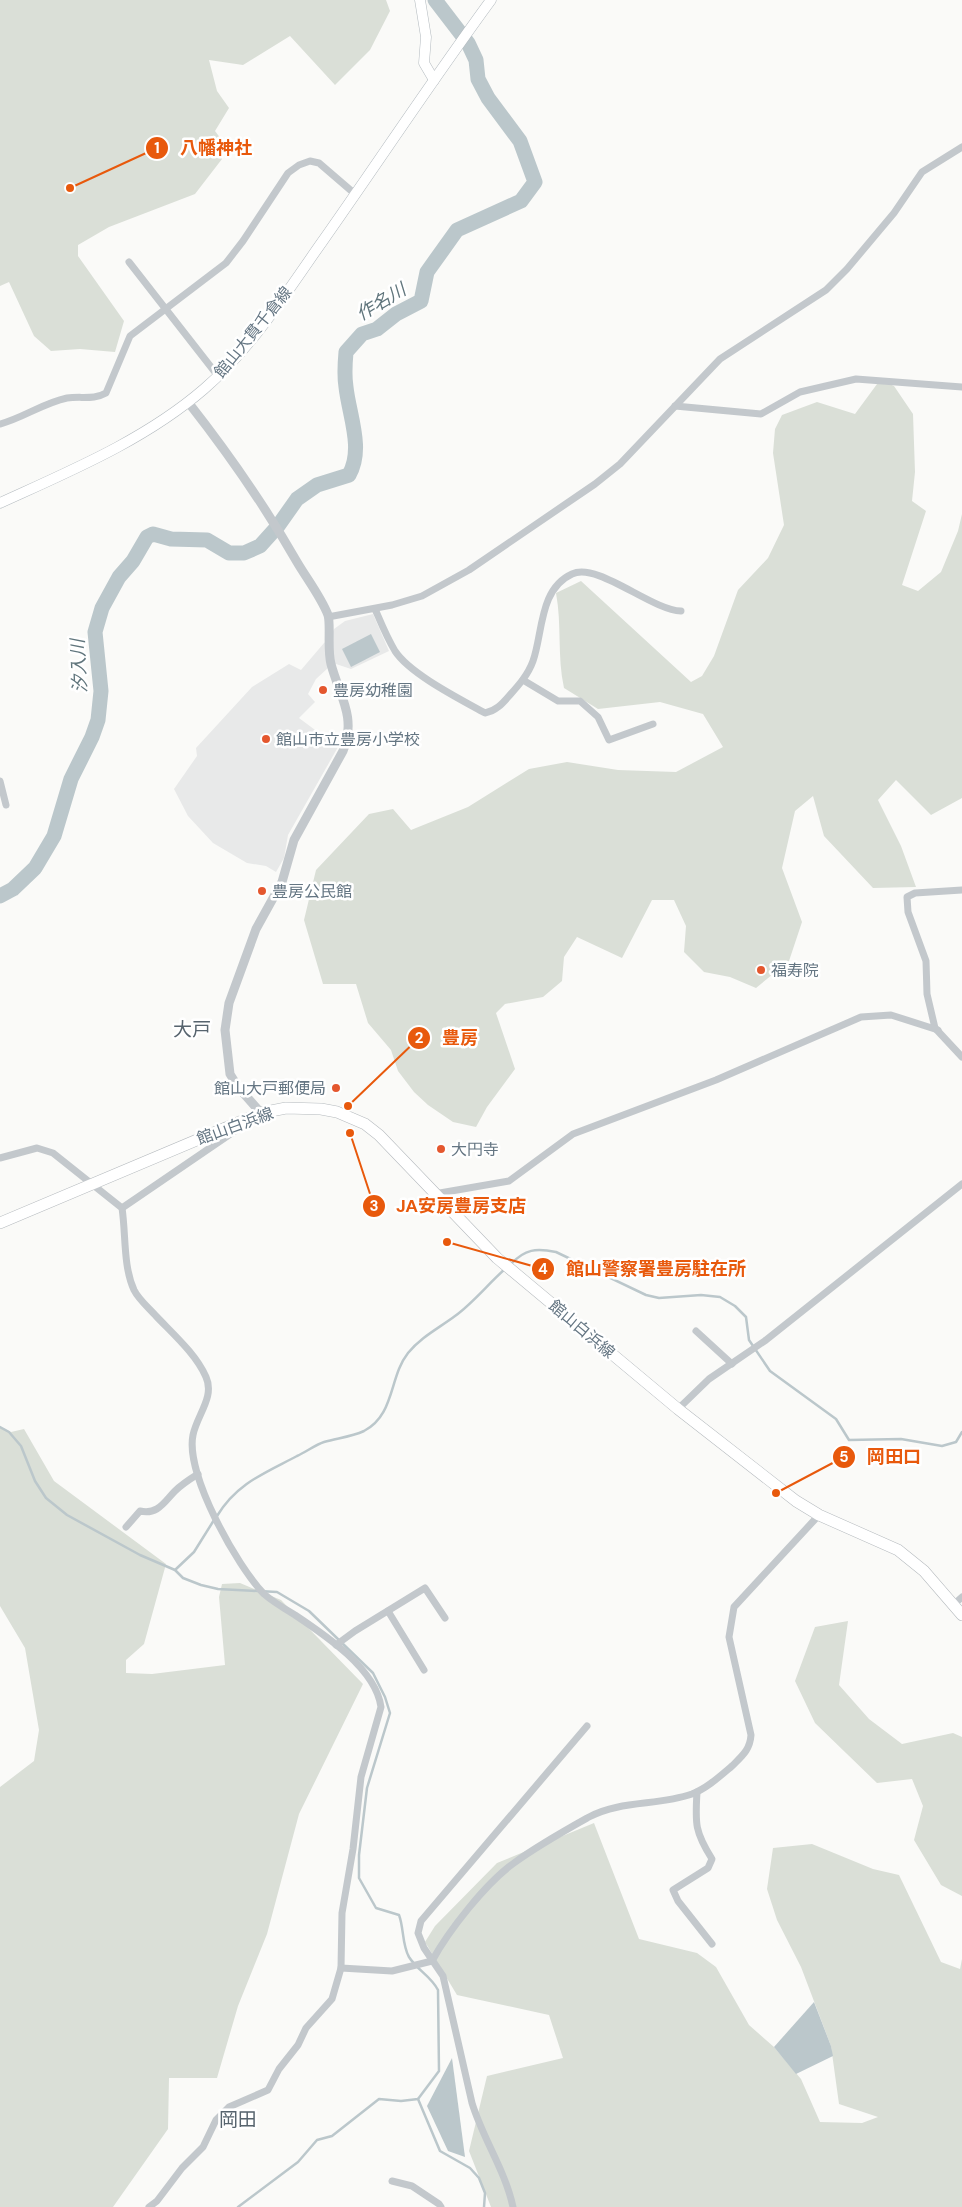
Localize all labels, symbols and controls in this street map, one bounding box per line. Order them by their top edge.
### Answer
callout: 八幡神社 [145,131,262,164]
text: 八幡神社 [180,136,252,160]
text: 1 [154,138,160,158]
water label: 作名川 [352,277,412,326]
street label: 館山大貫千倉線 [210,282,296,382]
water label: 汐入川 [65,636,92,694]
place label: 豊房幼稚園 [333,680,413,701]
marker: 豊房幼稚園 [317,684,329,696]
place label: 館山市立豊房小学校 [276,729,420,750]
marker: 館山市立豊房小学校 [260,733,272,745]
place label: 豊房公民館 [272,881,352,902]
marker: 豊房公民館 [256,885,268,897]
place label: 福寿院 [771,960,819,981]
marker: 福寿院 [755,964,767,976]
district label: 大戸 [173,1017,211,1042]
callout: 豊房 [407,1021,488,1054]
text: 豊房 [442,1026,478,1050]
text: 2 [415,1028,424,1048]
place label: 館山大戸郵便局 [214,1078,326,1099]
marker: 館山大戸郵便局 [330,1082,342,1094]
street label: 館山白浜線 [194,1102,276,1150]
place label: 大円寺 [451,1139,499,1160]
marker: 大円寺 [435,1143,447,1155]
callout: JA安房豊房支店 [361,1189,536,1222]
text: JA安房豊房支店 [396,1194,526,1218]
text: 3 [369,1196,379,1216]
callout: 館山警察署豊房駐在所 [531,1252,756,1285]
text: 館山警察署豊房駐在所 [566,1257,746,1281]
text: 4 [538,1259,548,1279]
street label: 館山白浜線 [545,1295,619,1363]
callout: 岡田口 [832,1440,931,1473]
text: 岡田口 [867,1445,921,1469]
text: 5 [839,1447,849,1467]
district label: 岡田 [219,2107,257,2132]

